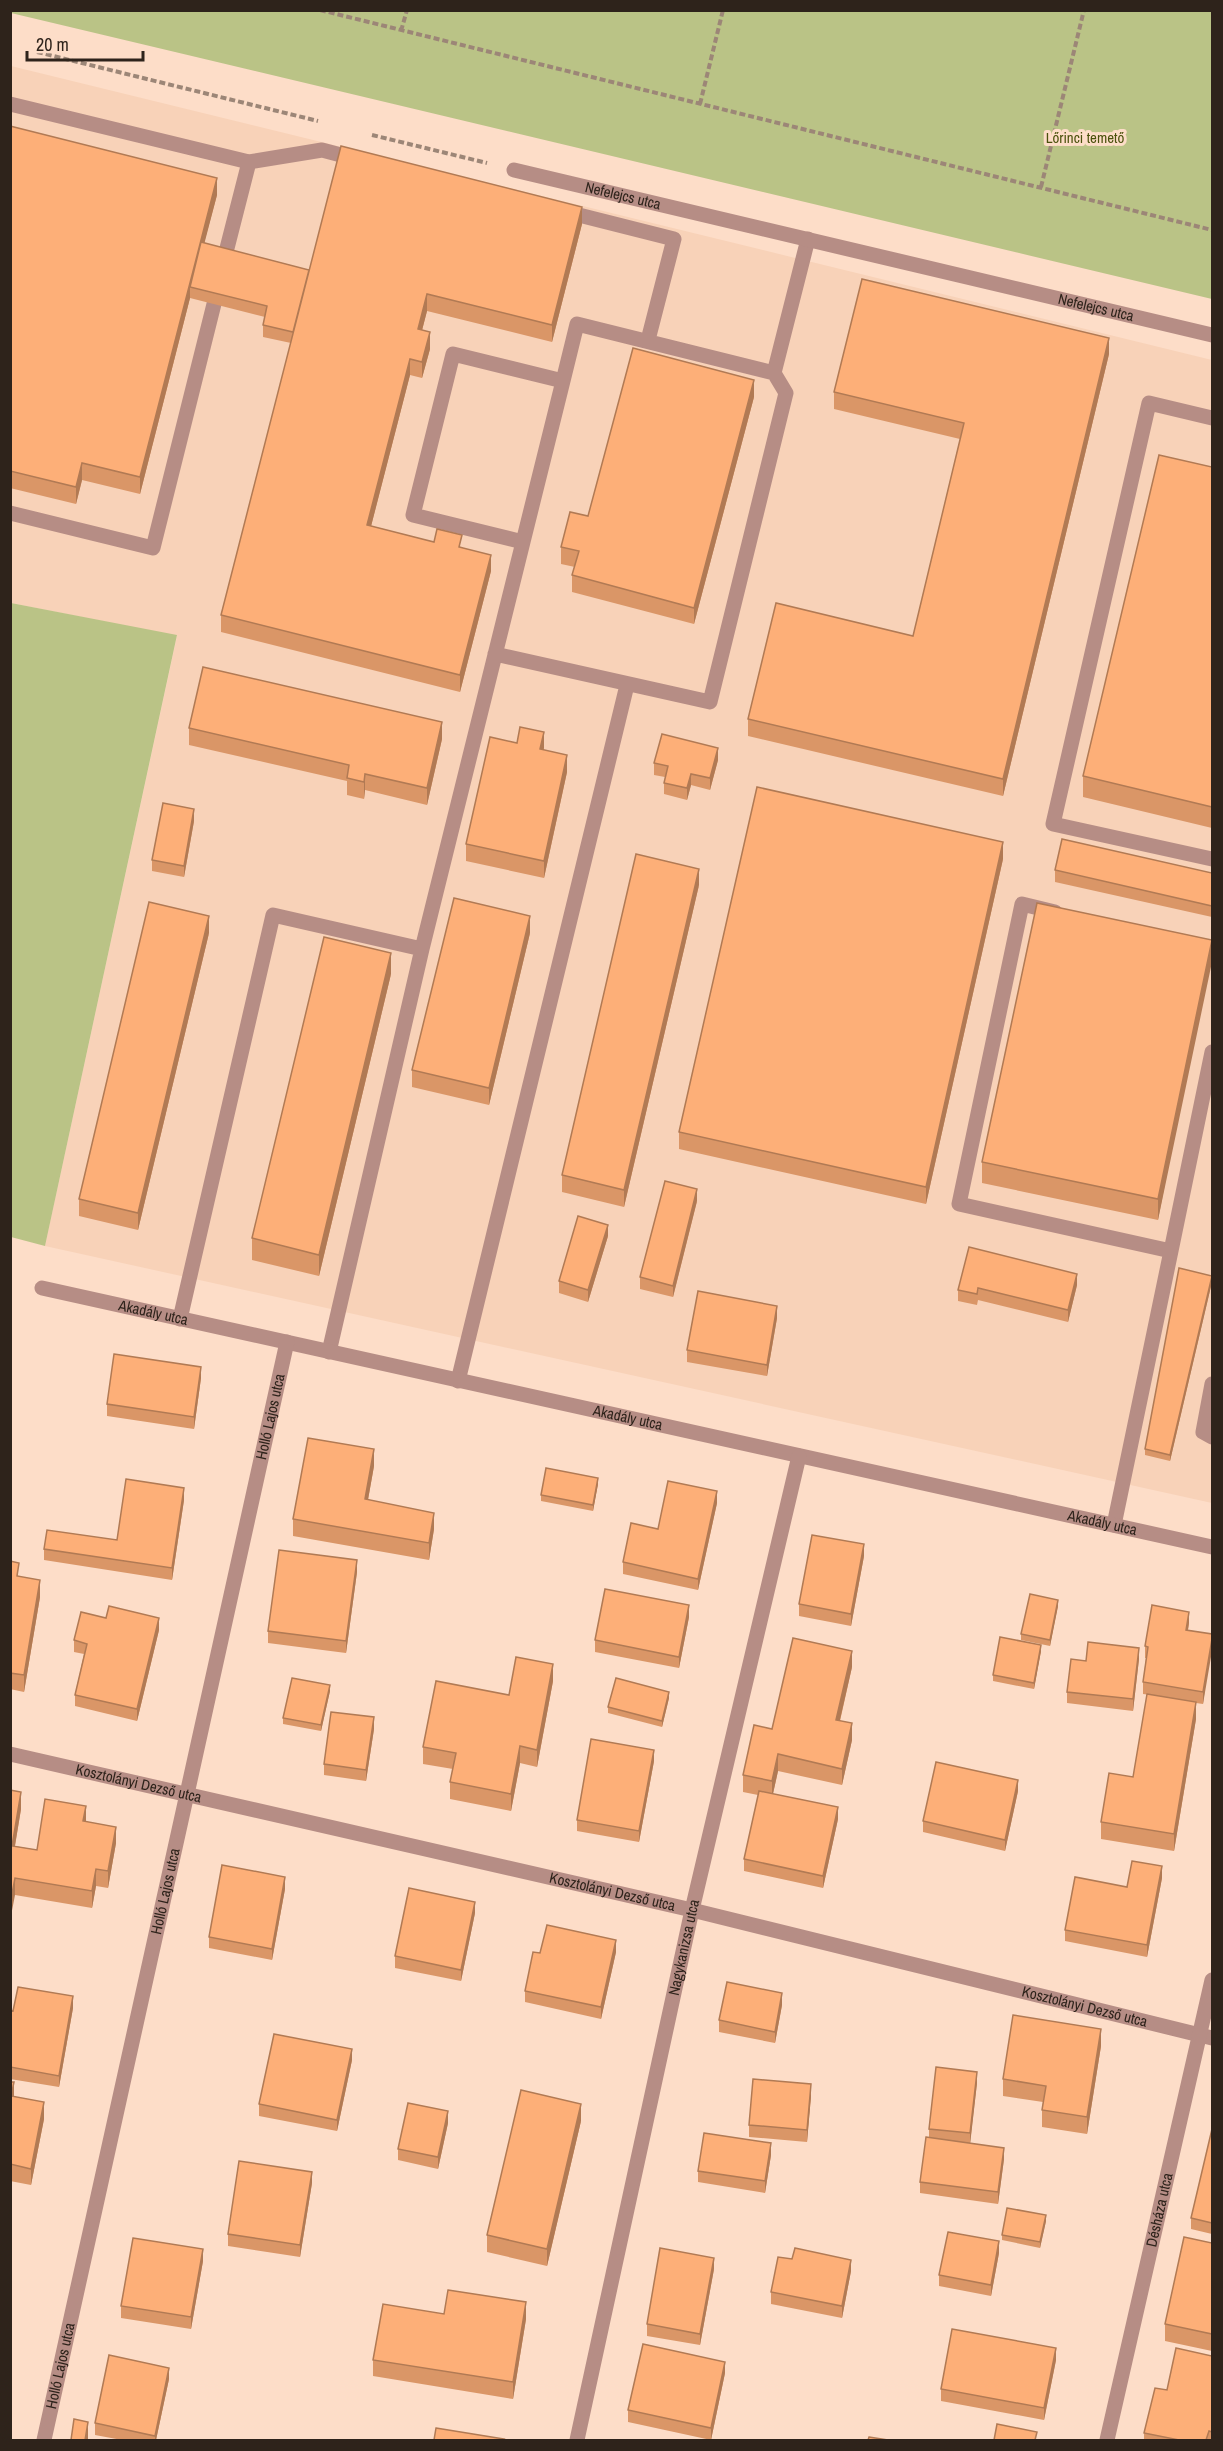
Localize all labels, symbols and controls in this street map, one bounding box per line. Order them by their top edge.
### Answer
scale bar [27,24,142,62]
text: 20 m [36,32,69,57]
park label: Lőrinci temető [1046,127,1124,148]
street label: Nefelejcs utca [583,176,663,214]
street label: Nefelejcs utca [1056,288,1136,326]
street label: Akadály utca [116,1294,190,1330]
street label: Holló Lajos utca [250,1371,290,1462]
street label: Akadály utca [590,1399,665,1435]
street label: Akadály utca [1065,1504,1139,1540]
street label: Kosztolányi Dezső utca [74,1758,204,1808]
street label: Holló Lajos utca [145,1846,185,1936]
street label: Kosztolányi Dezső utca [548,1867,678,1916]
street label: Nagykanizsa utca [663,1897,704,1997]
street label: Kosztolányi Dezső utca [1020,1981,1150,2032]
street label: Désháza utca [1140,2171,1178,2249]
street label: Holló Lajos utca [40,2321,80,2411]

